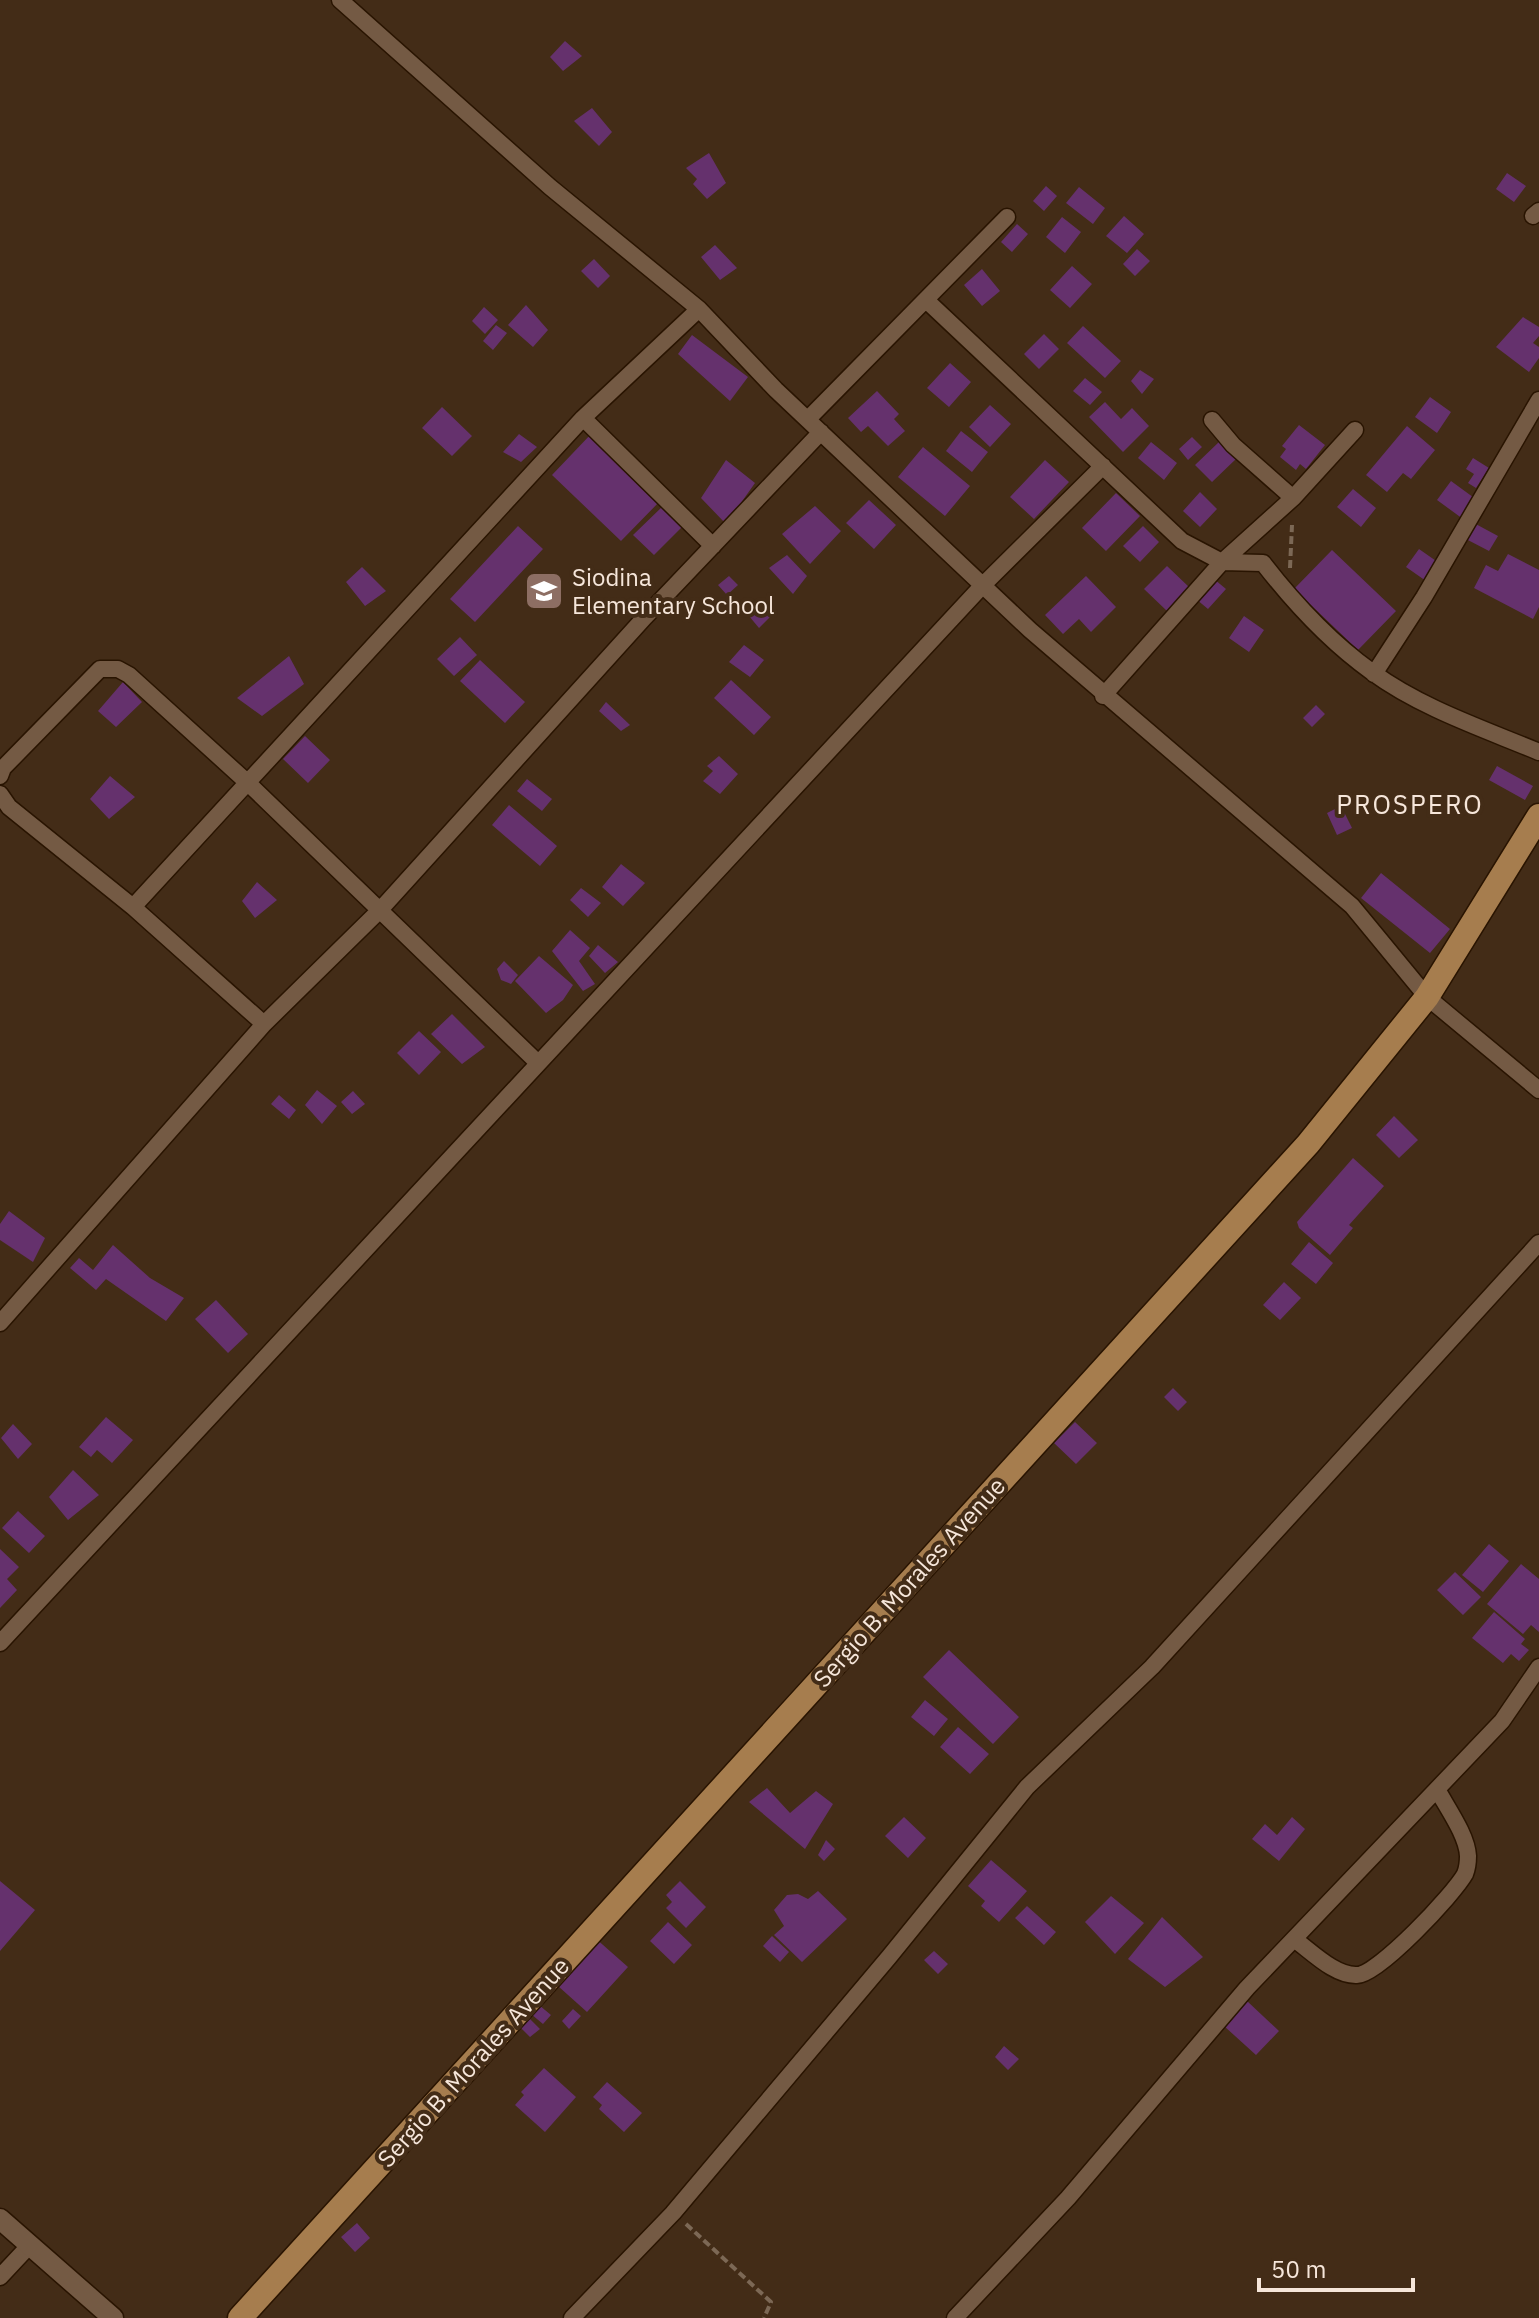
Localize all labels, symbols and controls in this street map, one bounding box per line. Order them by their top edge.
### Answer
place label: Siodina Elementary School [572,561,774,621]
school or university icon: Siodina Elementary School [523,570,565,612]
district label: PROSPERO [1336,787,1484,821]
street label: Sergio B. Morales Avenue [806,1470,1012,1694]
street label: Sergio B. Morales Avenue [370,1950,576,2174]
scale bar [1259,2242,1413,2292]
text: 50 m [1271,2253,1326,2285]

